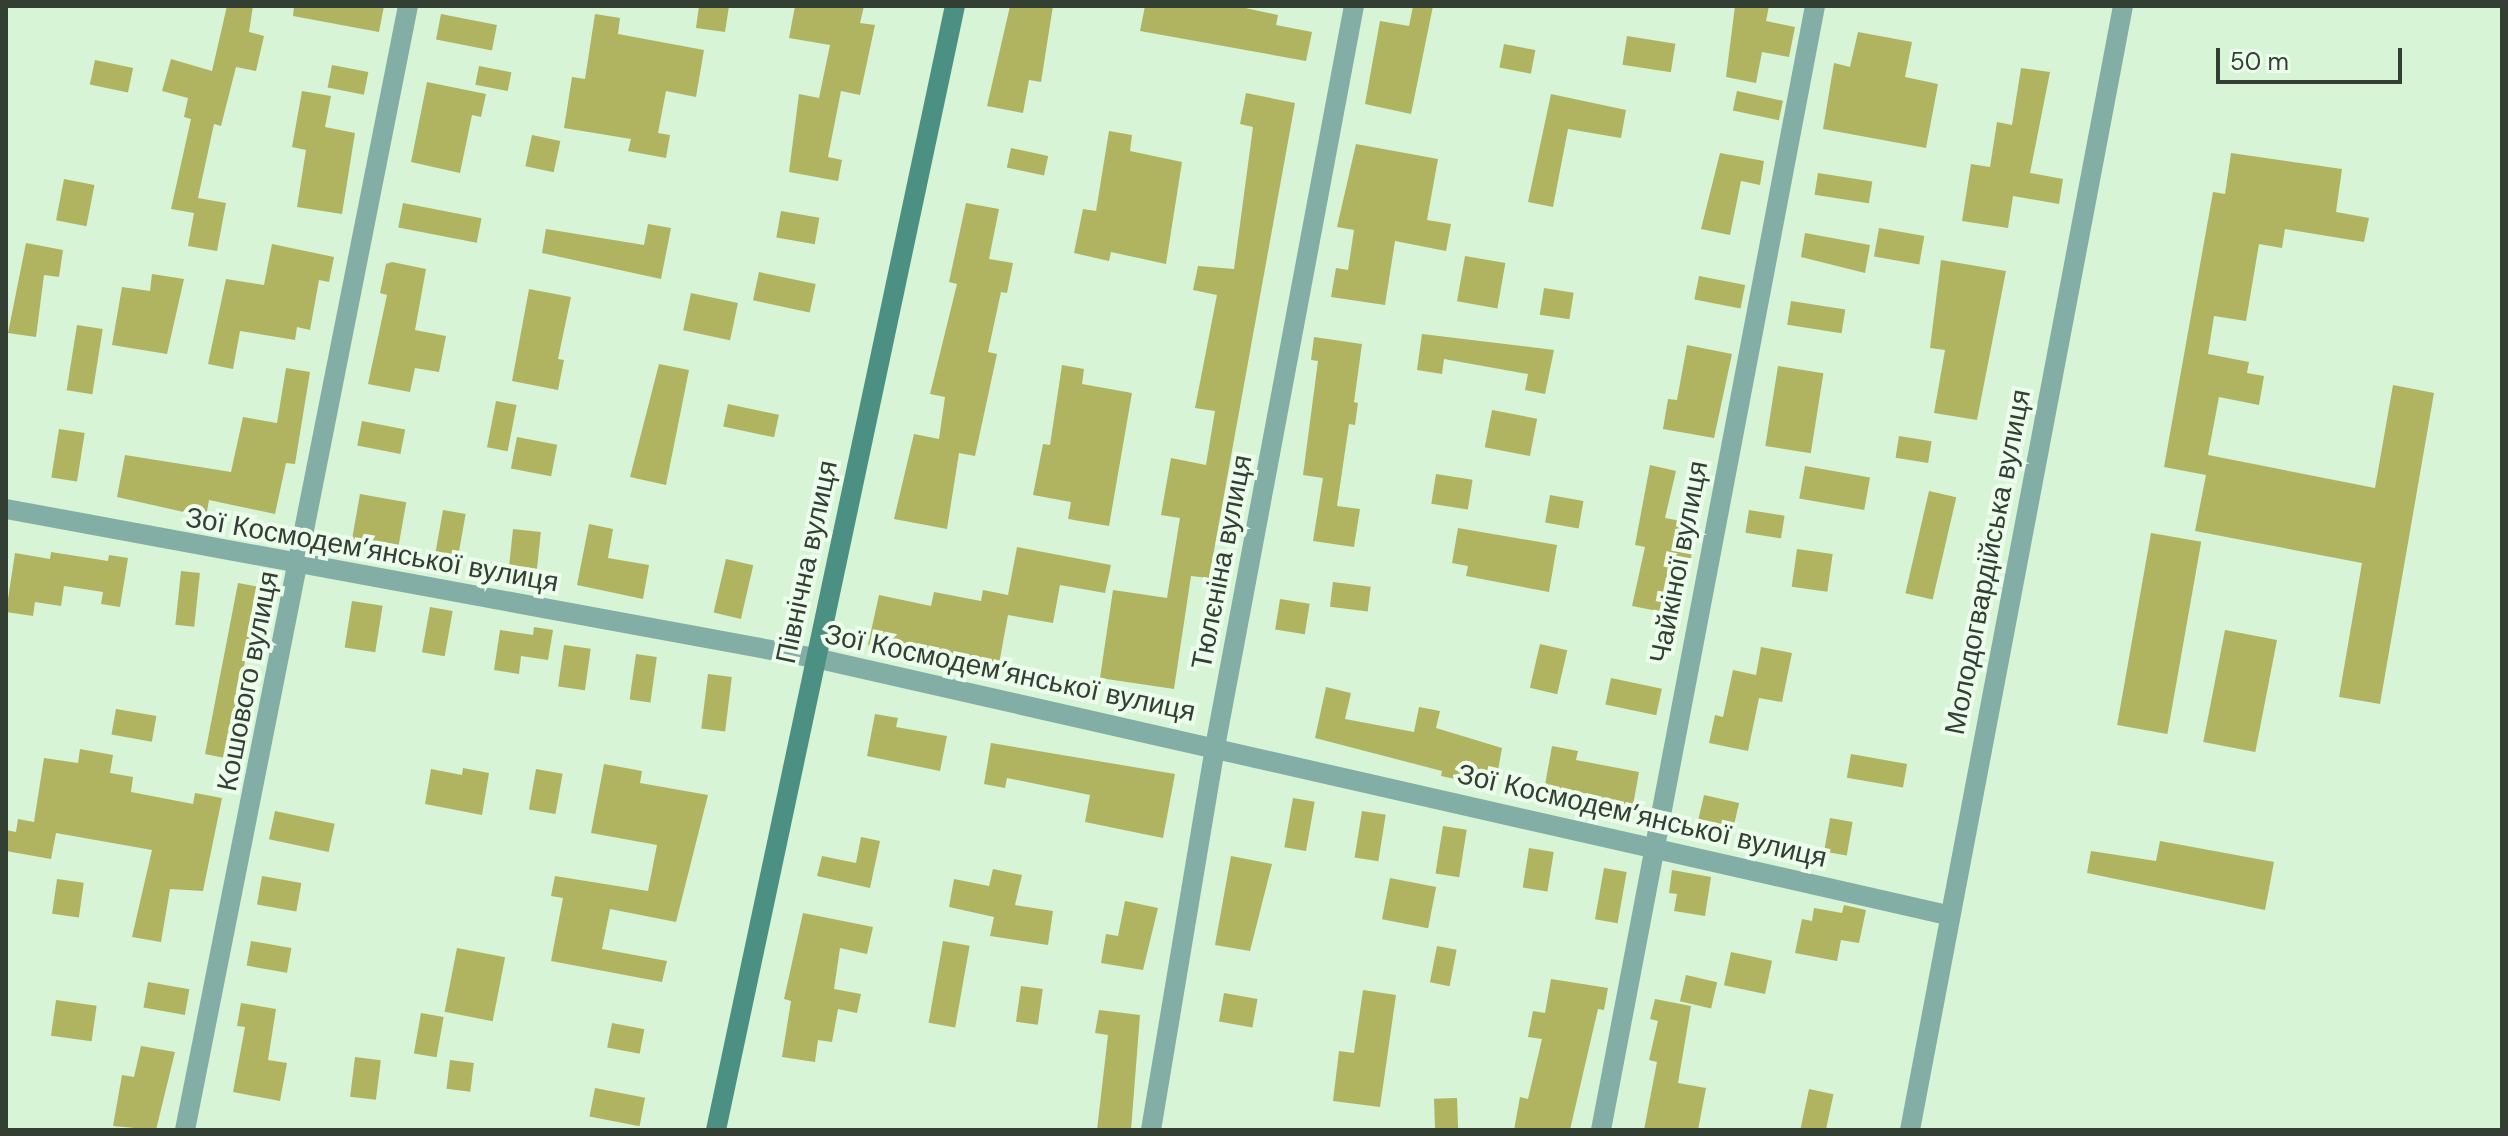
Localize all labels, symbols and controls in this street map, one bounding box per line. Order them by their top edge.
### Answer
scale bar [2220,32,2406,82]
text: 50 m [2230,46,2289,77]
street label: Молодогвардійська вулиця [1938,387,2038,737]
street label: Тюлєніна вулиця [1185,452,1259,672]
street label: Північна вулиця [769,457,845,667]
street label: Чайкіної вулиця [1643,458,1715,666]
street label: Зої Космодем’янської вулиця [183,501,561,599]
street label: Кошового вулиця [210,568,286,794]
street label: Зої Космодем’янської вулиця [822,617,1198,729]
street label: Зої Космодем’янської вулиця [1454,757,1830,875]

